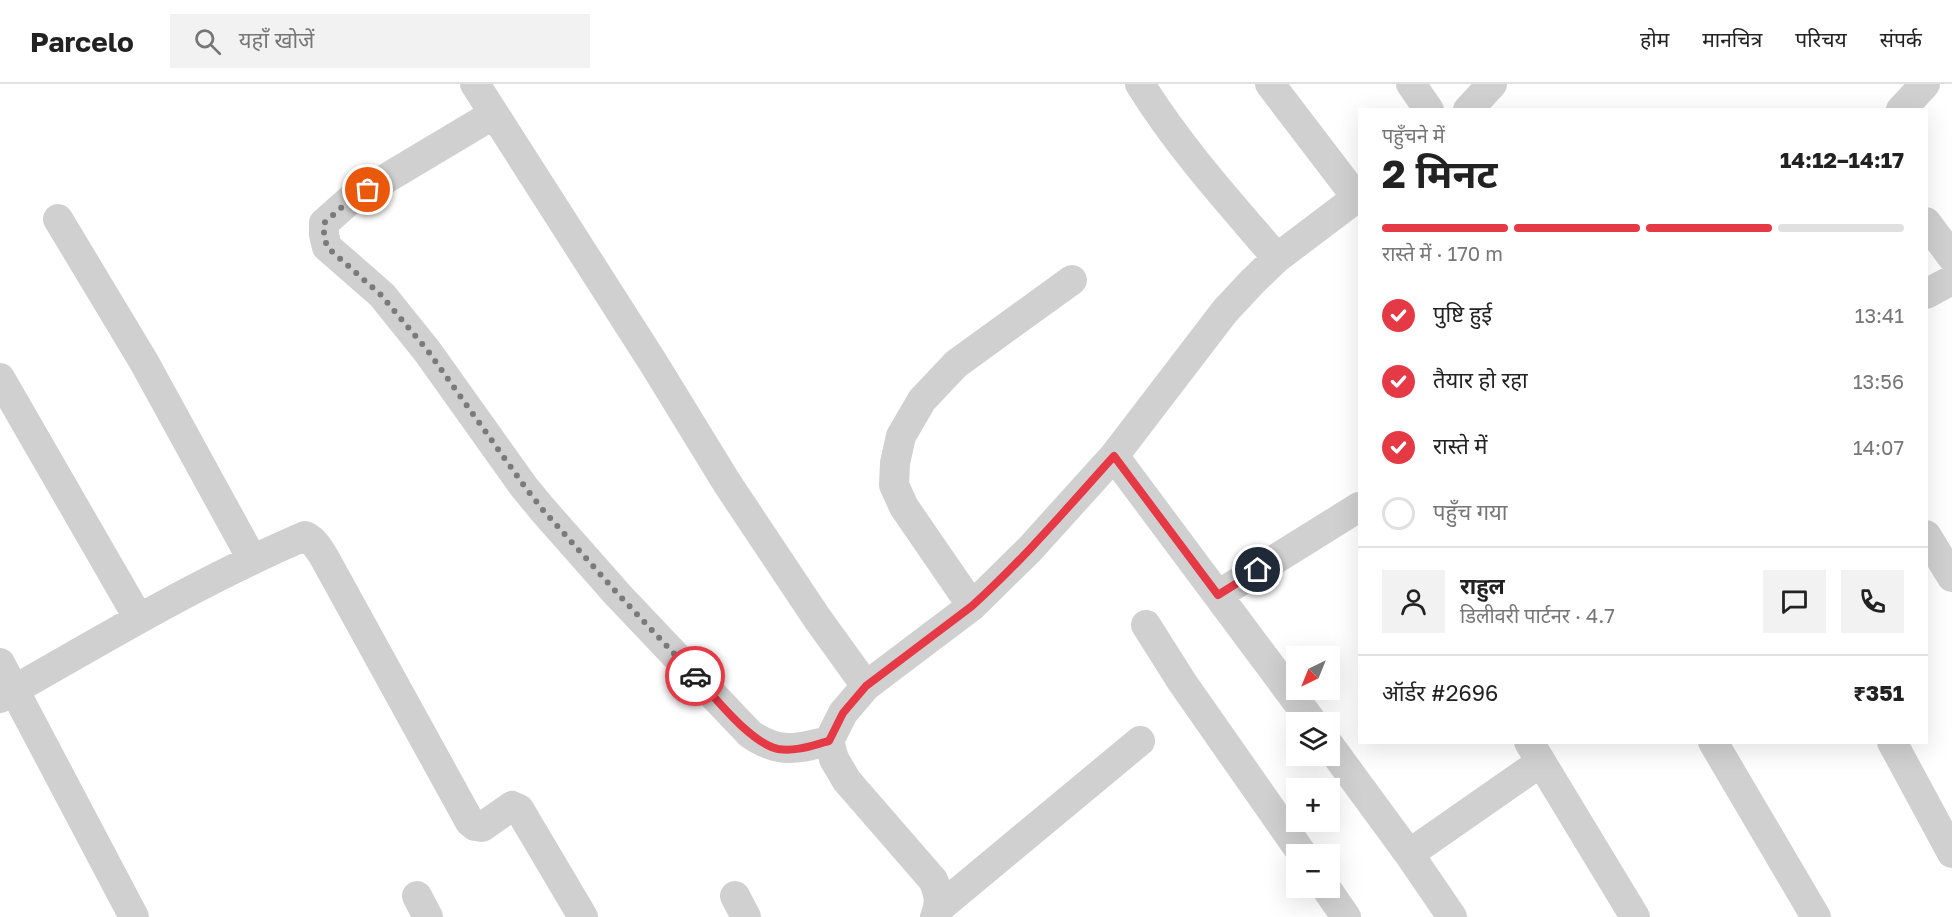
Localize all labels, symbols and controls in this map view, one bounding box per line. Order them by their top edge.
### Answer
search box [170,14,590,68]
text: Parcelo [30,25,134,58]
icon: search [191,25,224,58]
text: यहाँ खोजें [239,26,314,53]
text: होम [1640,26,1669,52]
text: मानचित्र [1702,26,1762,52]
text: परिचय [1795,26,1847,52]
text: संपर्क [1880,26,1922,52]
text: पहुँचने में [1382,123,1445,147]
text: 14:12–14:17 [1780,146,1904,173]
text: 2 मिनट [1382,150,1497,197]
pin [342,164,393,215]
icon: bag [351,173,384,206]
text: रास्ते में · 170 m [1382,241,1503,265]
icon: check [1382,299,1415,332]
text: पुष्टि हुई [1433,300,1492,327]
text: 13:41 [1855,303,1904,327]
icon: check [1382,365,1415,398]
text: तैयार हो रहा [1433,366,1528,393]
text: 13:56 [1853,369,1904,393]
icon: check [1382,431,1415,464]
text: रास्ते में [1433,432,1487,459]
text: 14:07 [1853,435,1904,459]
text: पहुँच गया [1433,498,1508,525]
pin [1232,544,1283,595]
icon: home [1241,553,1274,586]
button: person [1382,570,1445,633]
button: chat [1763,570,1826,633]
button: phone [1841,570,1904,633]
text: राहुल [1460,572,1505,599]
text: डिलीवरी पार्टनर · 4.7 [1460,603,1615,627]
courier [665,646,725,706]
north arrow [1286,646,1340,700]
map controls [1286,646,1340,898]
icon: car [679,660,712,693]
text: ऑर्डर #2696 [1382,679,1498,706]
text: ₹351 [1853,679,1904,706]
button: layers [1286,712,1340,766]
button: + [1286,778,1340,832]
button: − [1286,844,1340,898]

